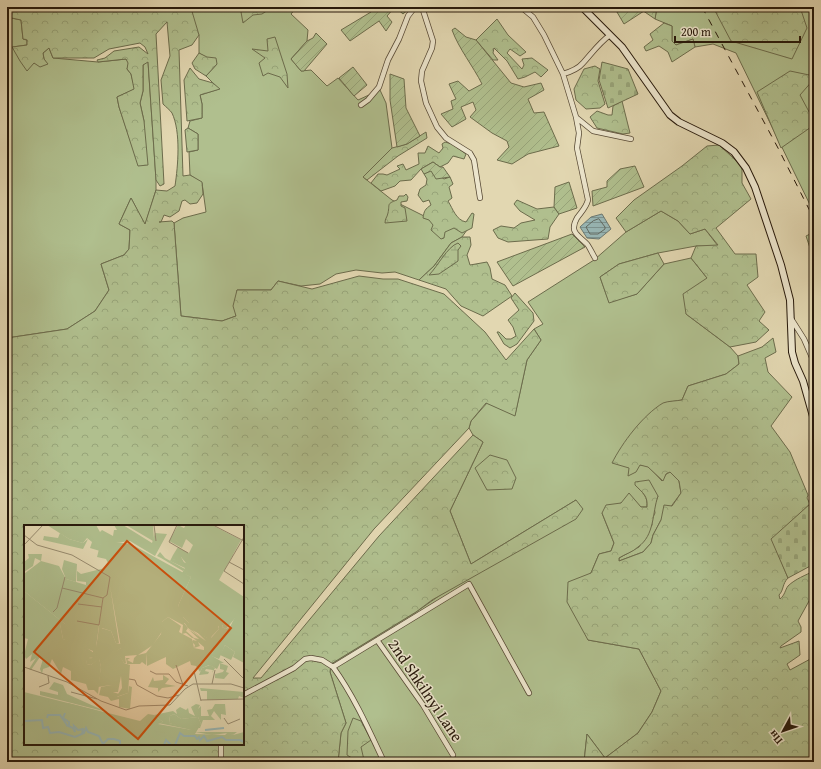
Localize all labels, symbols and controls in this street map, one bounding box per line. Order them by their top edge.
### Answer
scale bar [675,18,800,44]
text: 200 m [681,23,711,40]
inset map [24,525,244,745]
street label: 2nd Shkilnyi Lane [383,634,469,746]
north arrow [763,711,803,751]
text: Пн [765,727,786,748]

